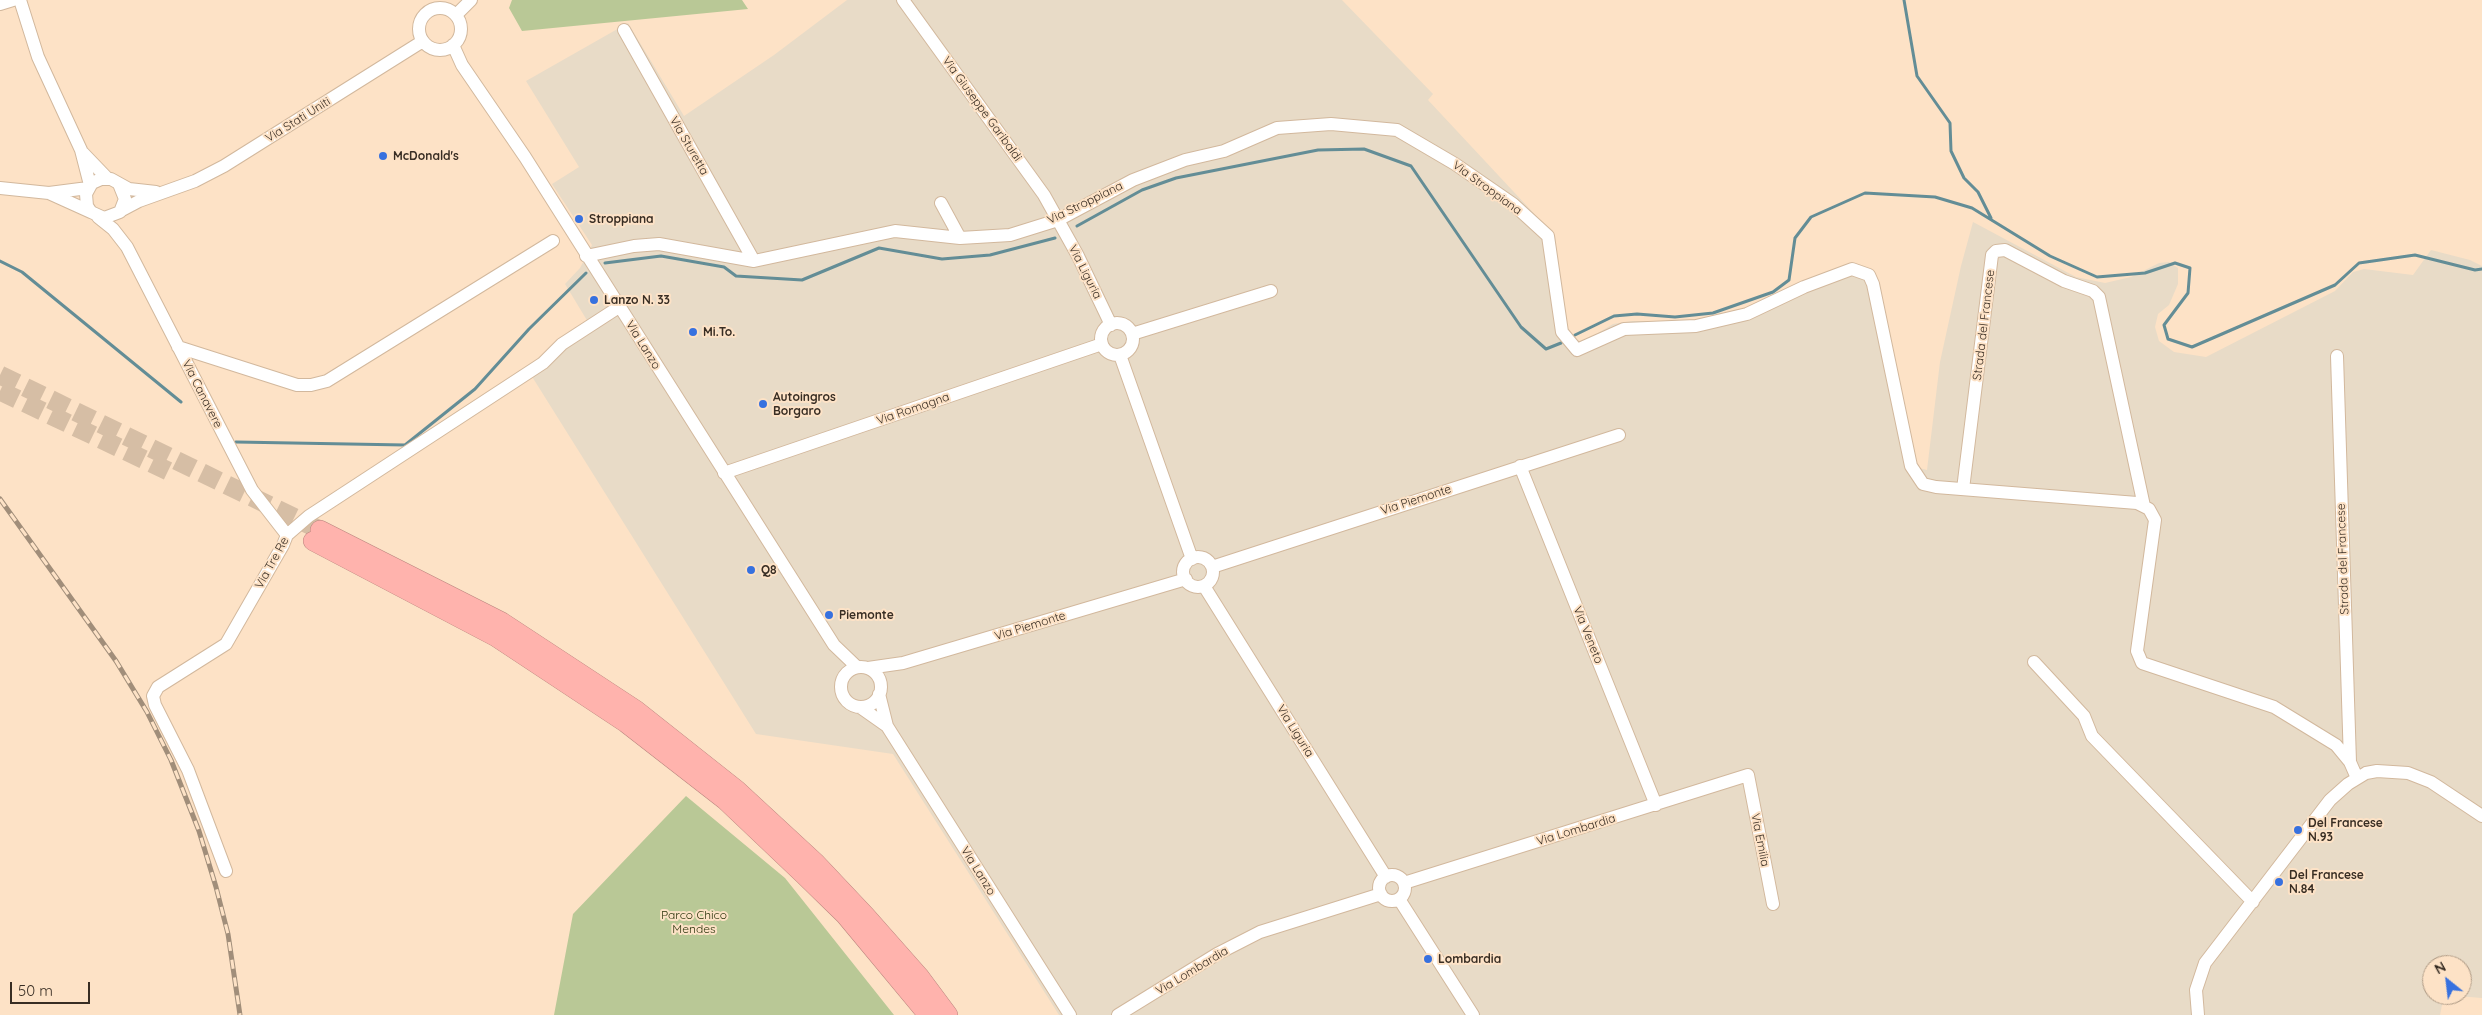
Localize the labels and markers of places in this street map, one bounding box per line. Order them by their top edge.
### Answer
place label: McDonald's [393,149,459,163]
marker: McDonald's [377,150,389,162]
place label: Stroppiana [589,212,654,226]
marker: Stroppiana [573,213,585,225]
place label: Lanzo N. 33 [604,293,670,307]
marker: Lanzo N. 33 [588,294,600,306]
place label: Mi.To. [703,325,735,339]
marker: Mi.To. [687,326,699,338]
place label: Autoingros Borgaro [773,390,836,418]
marker: Autoingros Borgaro [757,398,769,410]
place label: Q8 [761,563,777,577]
marker: Q8 [745,564,757,576]
place label: Piemonte [839,608,894,622]
marker: Piemonte [823,609,835,621]
place label: Del Francese N.93 [2308,816,2383,844]
marker: Del Francese N.93 [2292,824,2304,836]
place label: Del Francese N.84 [2289,868,2364,896]
marker: Del Francese N.84 [2273,876,2285,888]
place label: Lombardia [1438,952,1501,966]
marker: Lombardia [1422,953,1434,965]

